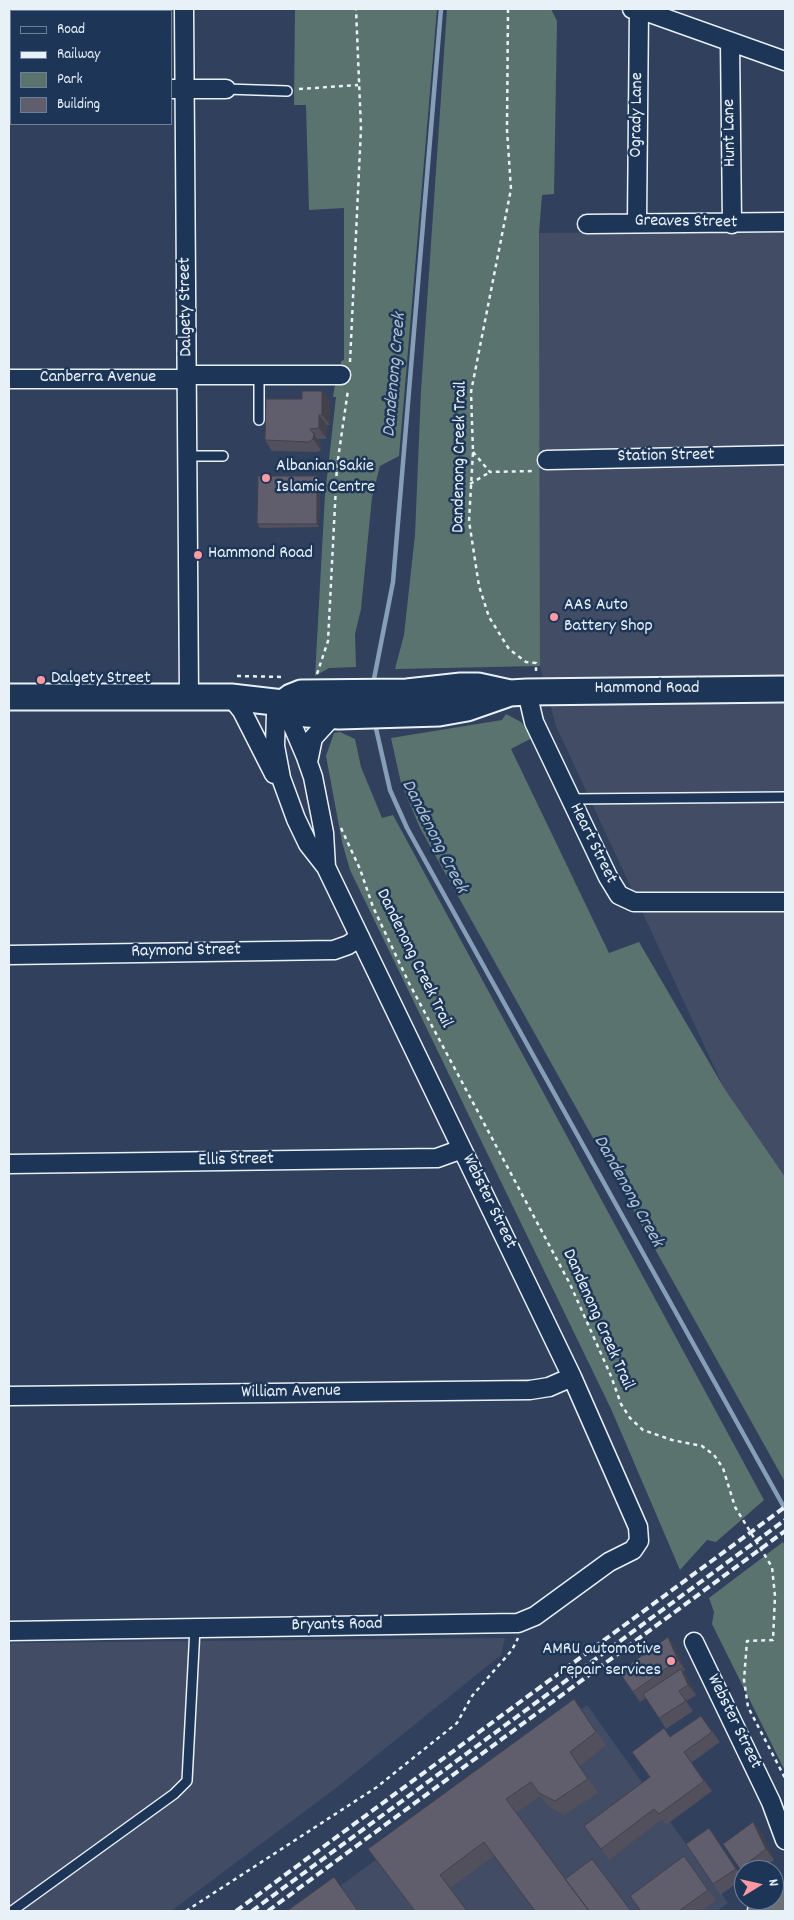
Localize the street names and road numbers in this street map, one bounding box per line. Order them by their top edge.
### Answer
street label: Ogrady Lane [626,72,650,158]
street label: Hunt Lane [720,99,742,167]
street label: Greaves Street [634,211,738,235]
street label: Dalgety Street [175,257,199,357]
street label: Canberra Avenue [40,368,156,390]
street label: Dandenong Creek Trail [449,381,473,533]
street label: Station Street [617,445,715,469]
street label: Hammond Road [595,679,699,701]
street label: Heart Street [563,800,621,888]
street label: Dandenong Creek Trail [370,886,456,1032]
street label: Raymond Street [131,940,241,964]
street label: Ellis Street [198,1150,274,1172]
street label: Webster Street [456,1151,520,1253]
street label: Dandenong Creek Trail [556,1246,638,1394]
street label: William Avenue [241,1381,341,1405]
street label: Bryants Road [291,1614,383,1638]
street label: Webster Street [701,1671,765,1773]

